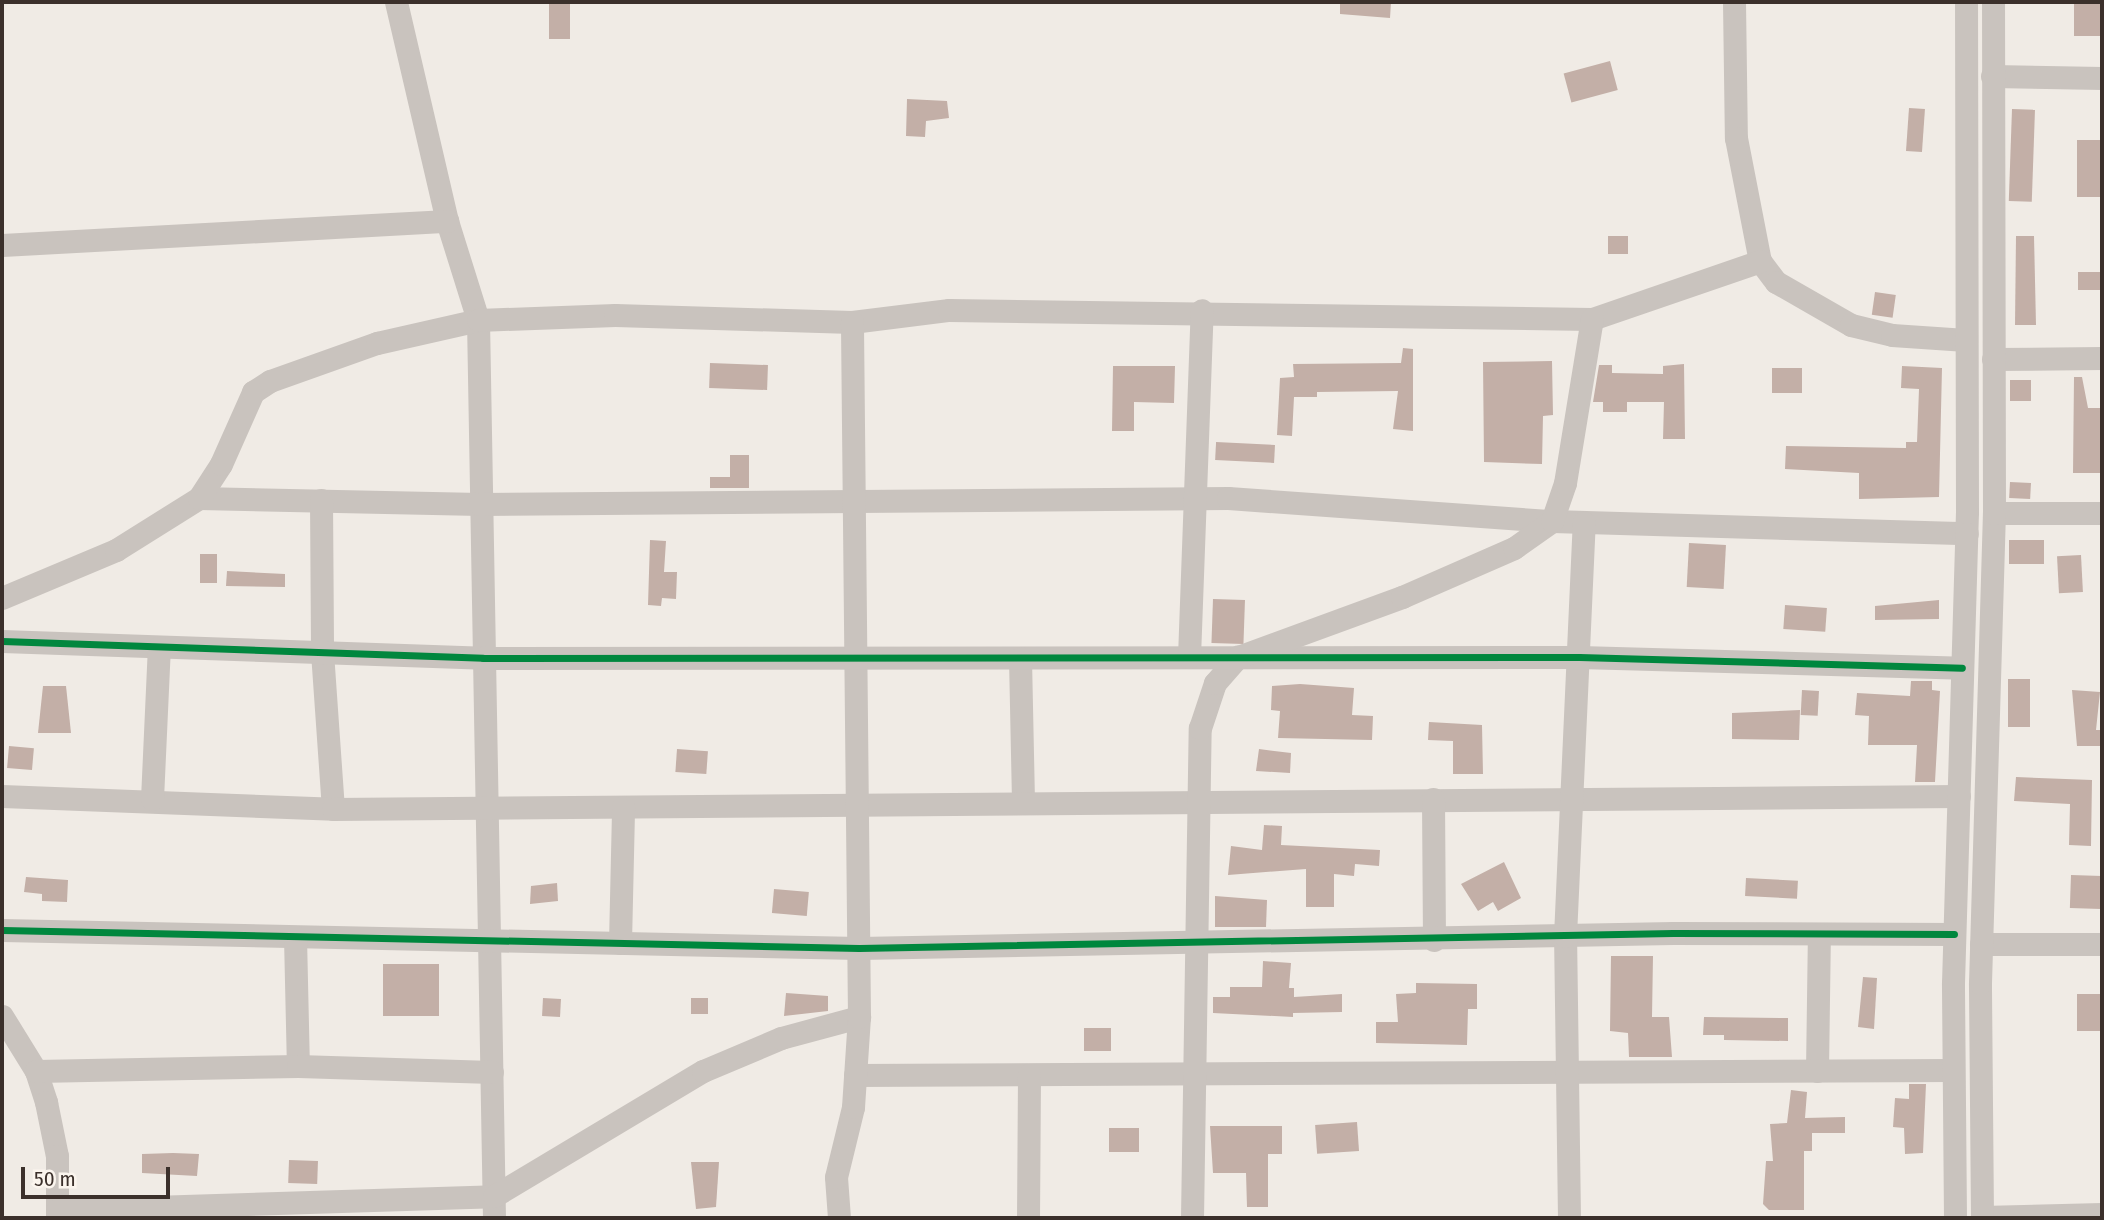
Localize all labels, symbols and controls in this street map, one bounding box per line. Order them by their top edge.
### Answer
scale bar [24,1154,173,1198]
text: 50 m [34,1166,76,1192]

